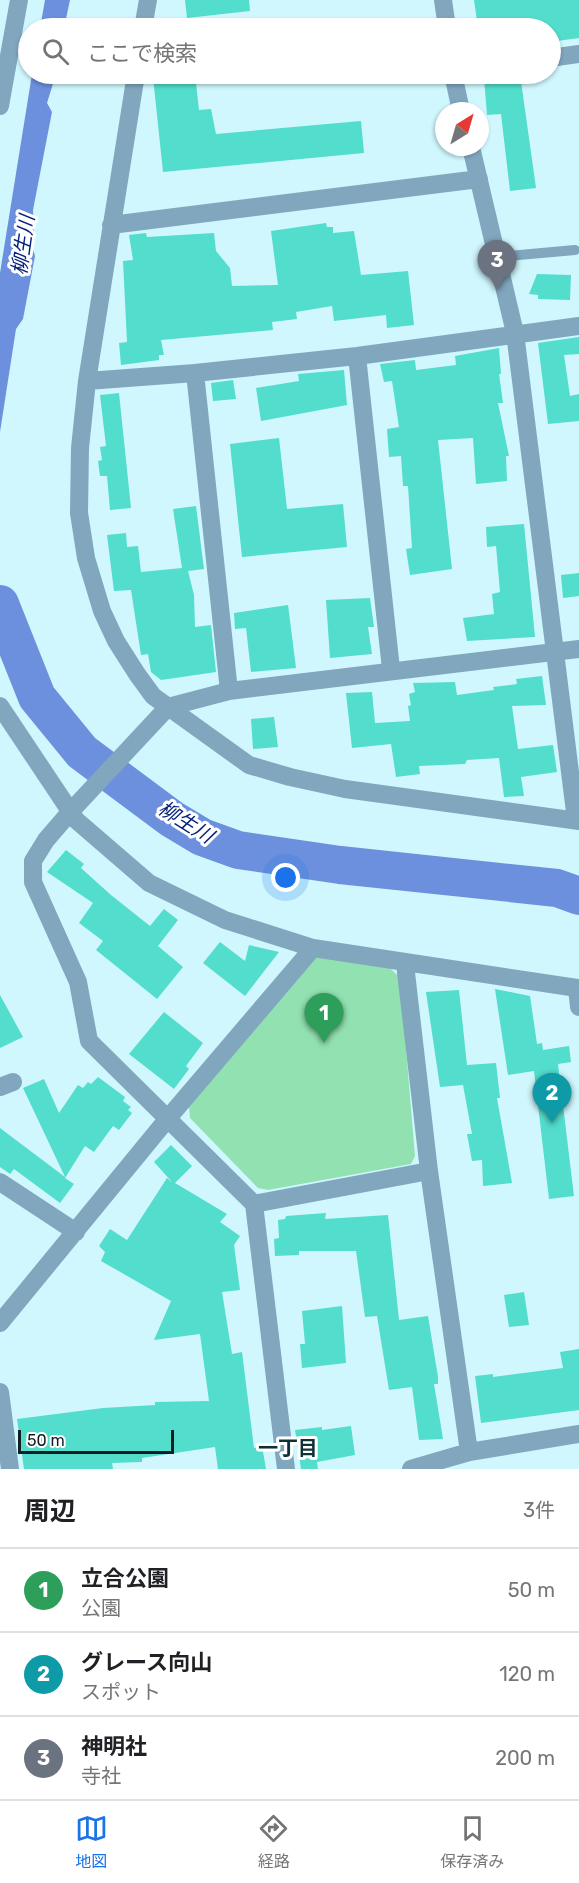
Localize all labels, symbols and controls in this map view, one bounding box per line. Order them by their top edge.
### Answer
search box [18,18,561,84]
icon: search [39,35,72,68]
text: ここで検索 [87,40,197,67]
north arrow [435,102,489,156]
water label: 柳生川 [7,212,39,276]
pin: 3 [478,240,516,290]
water label: 柳生川 [154,796,219,849]
your location [271,863,300,892]
pin: 1 [304,994,344,1043]
pin: 2 [532,1074,572,1123]
scale bar [18,1427,174,1454]
text: 50 m [27,1431,65,1450]
district label: 一丁目 [258,1436,318,1460]
text: 周辺 [24,1496,76,1527]
text: 3件 [523,1498,555,1522]
text: 立合公園 [81,1565,169,1592]
text: 1 [39,1578,48,1602]
text: 50 m [508,1578,555,1602]
text: 公園 [81,1596,121,1620]
text: グレース向山 [81,1649,212,1676]
text: 2 [37,1662,50,1686]
text: 120 m [499,1662,555,1686]
text: スポット [81,1680,161,1704]
text: 神明社 [81,1733,147,1760]
text: 3 [37,1746,50,1770]
text: 200 m [495,1746,555,1770]
text: 寺社 [81,1764,121,1788]
tab: 地図 [75,1812,108,1872]
tab: 経路 [257,1812,290,1872]
tab: 保存済み [440,1812,504,1872]

